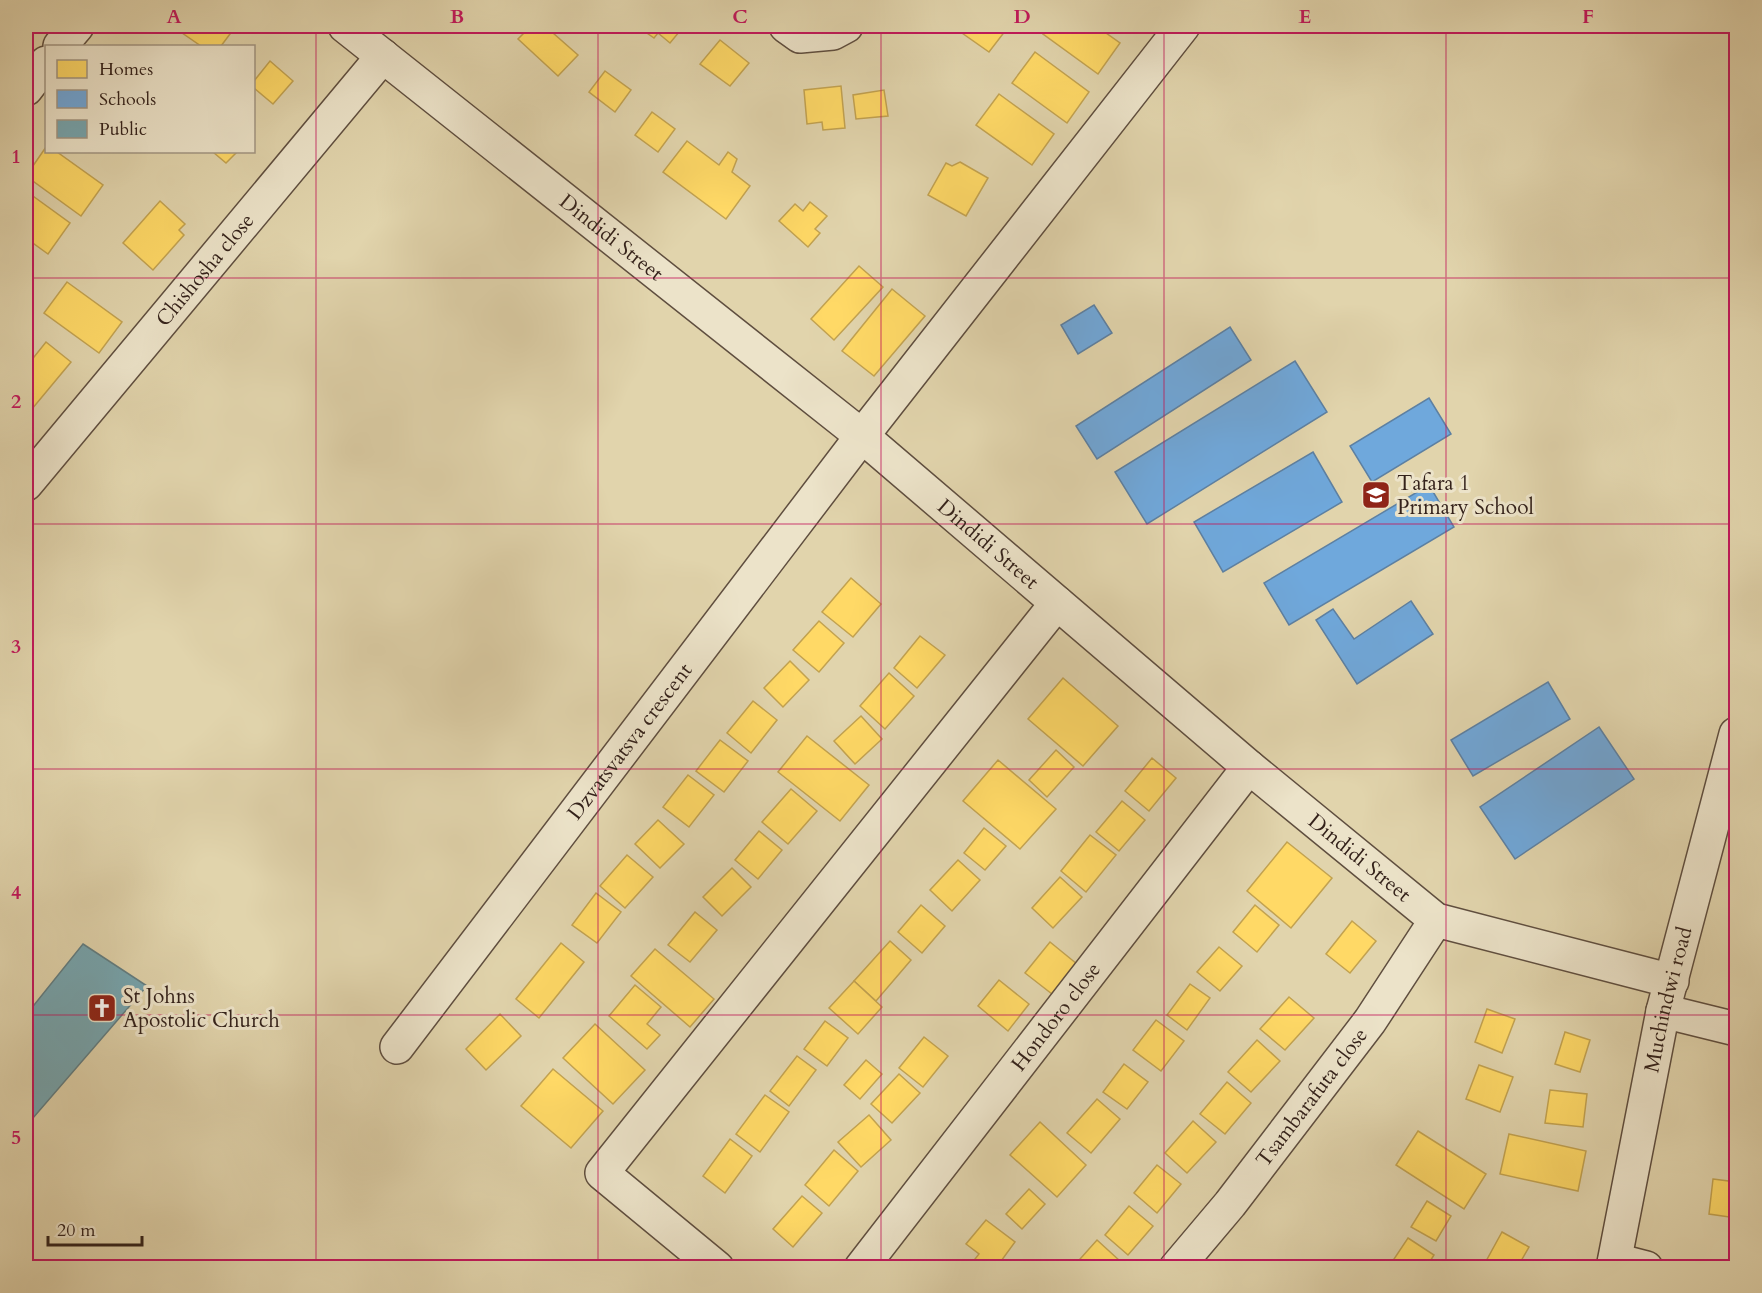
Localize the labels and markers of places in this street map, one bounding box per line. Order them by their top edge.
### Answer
place label: Tafara 1 Primary School [1397,469,1534,522]
school or university icon: Tafara 1 Primary School [1360,479,1392,511]
place label: St Johns Apostolic Church [123,982,280,1035]
church icon: St Johns Apostolic Church [86,992,118,1024]

